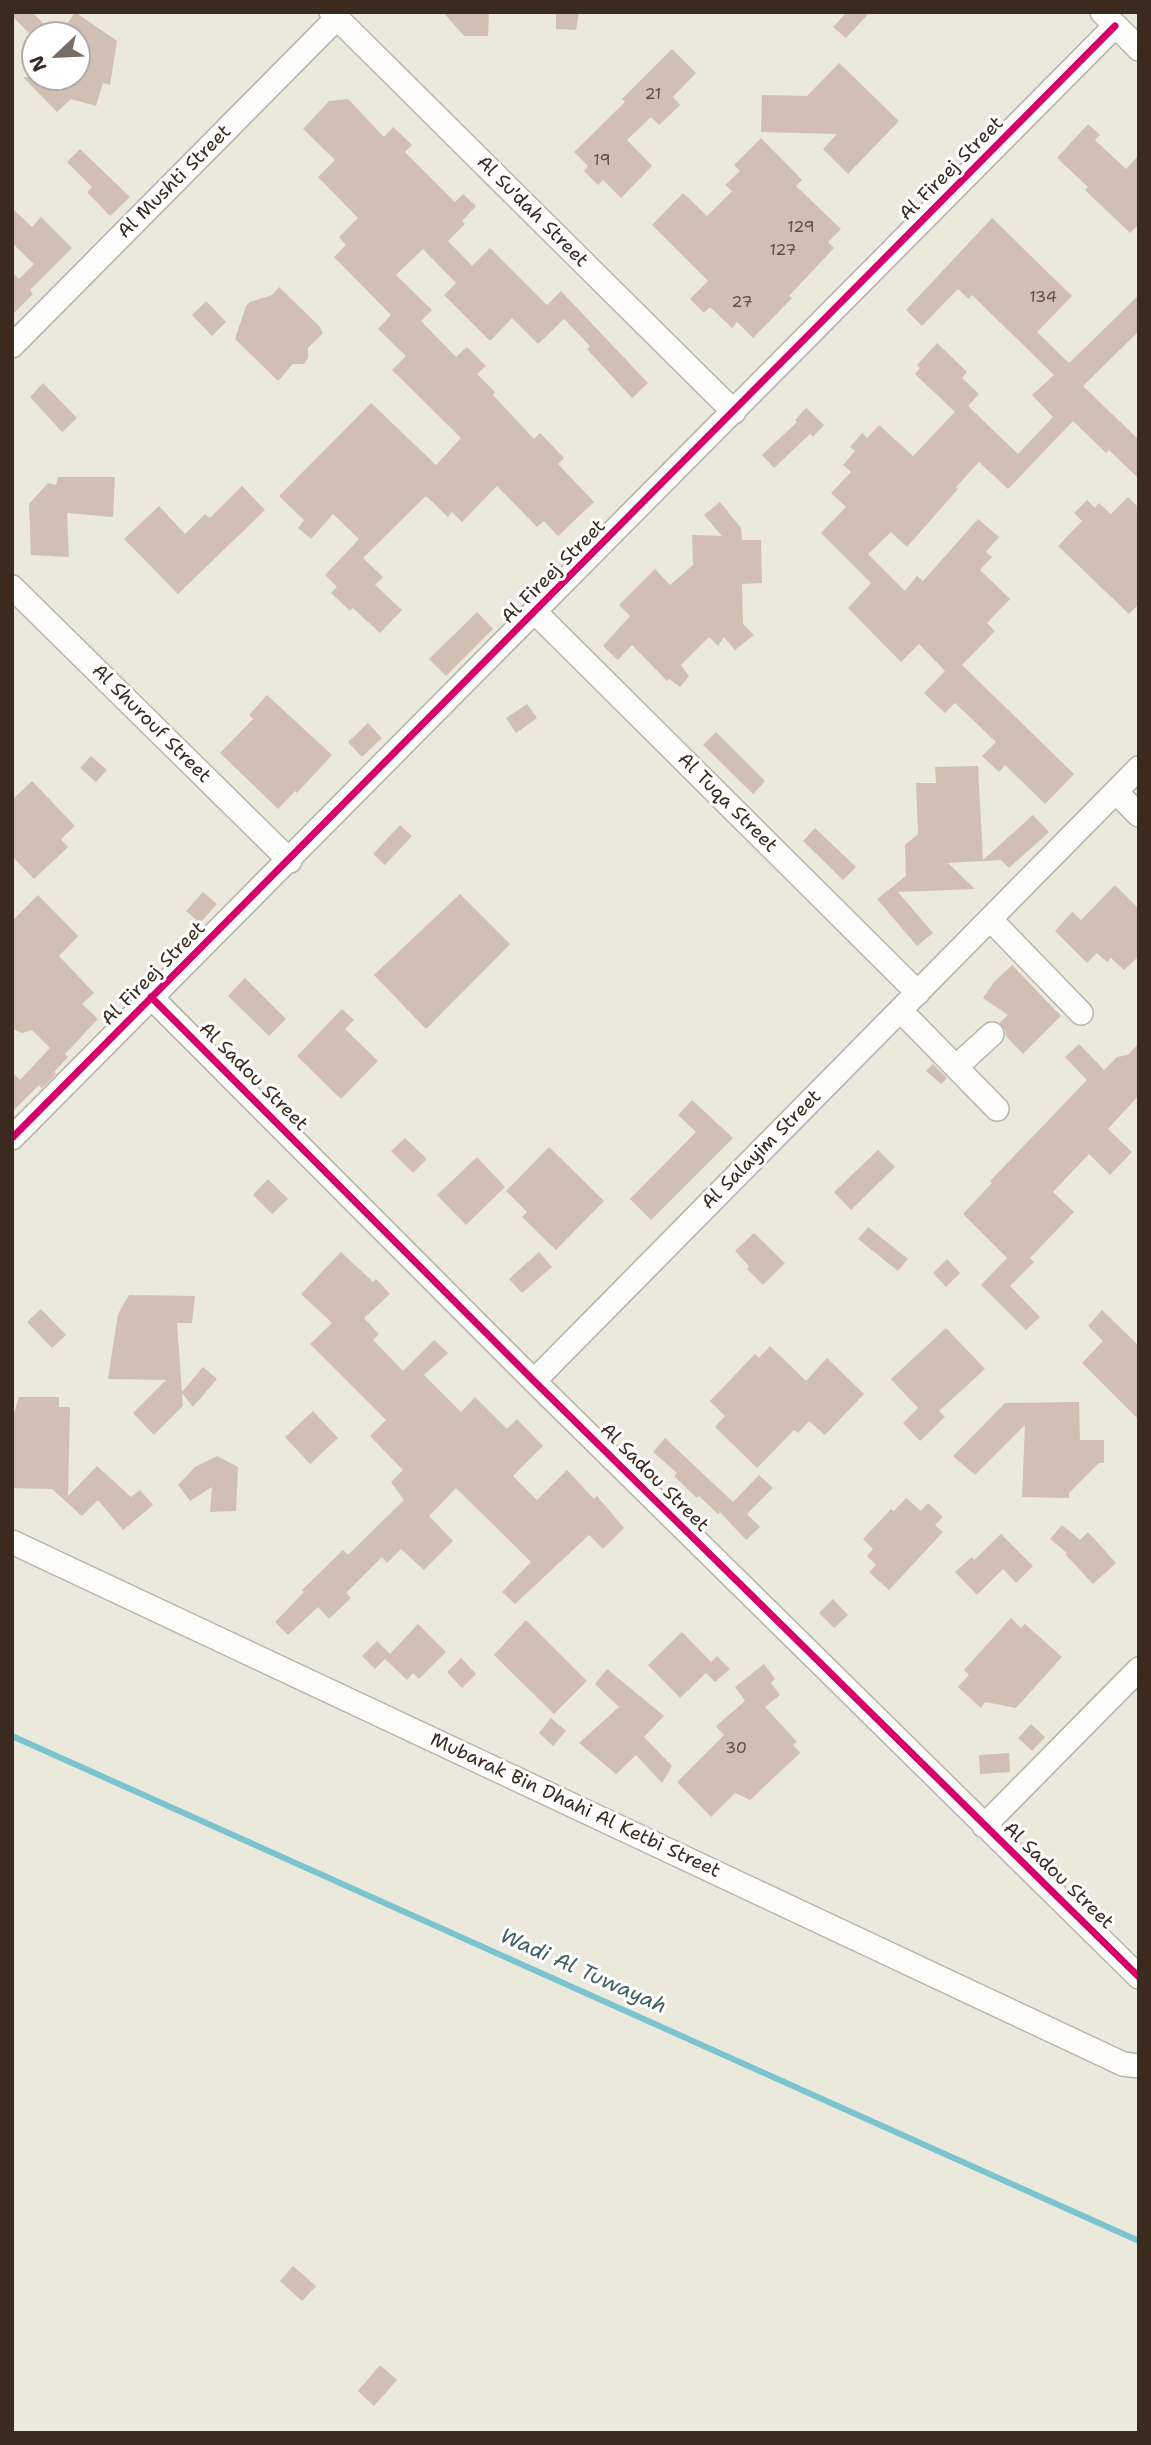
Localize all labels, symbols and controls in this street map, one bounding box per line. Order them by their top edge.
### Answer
north arrow [21,21,91,91]
text: N [24,52,52,75]
house number: 21 [644,85,662,105]
street label: Al Fireej Street [895,112,1009,226]
street label: Al Mushti Street [114,121,236,243]
house number: 19 [593,151,611,171]
street label: Al Su'dah Street [472,152,592,272]
house number: 129 [787,218,815,238]
house number: 127 [769,241,797,261]
house number: 134 [1029,288,1057,308]
house number: 27 [731,293,753,313]
street label: Al Fireej Street [497,515,611,629]
street label: Al Shurouf Street [87,660,215,788]
street label: Al Tuqa Street [672,748,782,858]
street label: Al Fireej Street [97,917,211,1031]
street label: Al Sadou Street [194,1018,312,1136]
street label: Al Salayim Street [697,1085,827,1215]
street label: Al Sadou Street [595,1419,713,1537]
street label: Mubarak Bin Dhahi Al Ketbi Street [426,1729,724,1883]
house number: 30 [725,1739,747,1759]
street label: Al Sadou Street [998,1818,1118,1934]
water label: Wadi Al Tuwayah [496,1924,670,2020]

